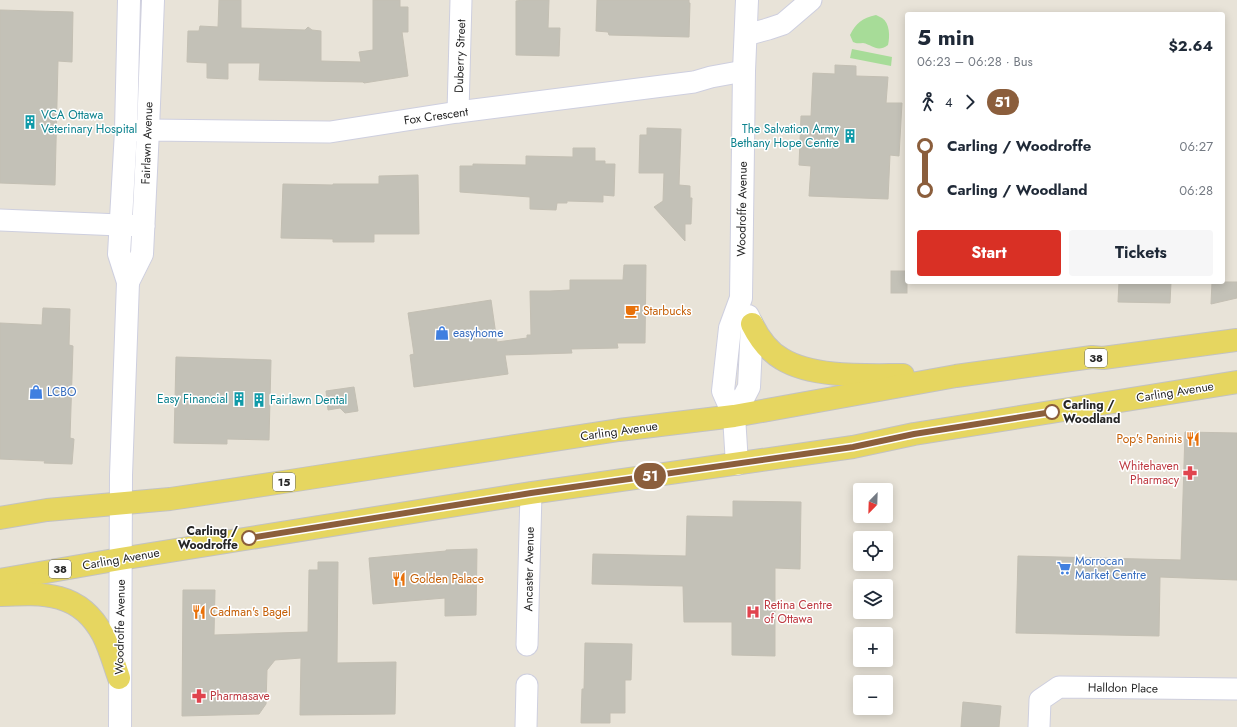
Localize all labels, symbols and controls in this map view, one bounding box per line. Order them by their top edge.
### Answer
street label: Duberry Street [450,19,470,93]
text: 5 min [917,21,975,53]
text: $2.64 [1168,35,1213,57]
text: 06:23 – 06:28 · Bus [917,52,1033,71]
icon: walk [917,91,939,113]
icon: forward [959,91,981,113]
text: 51 [995,92,1011,112]
text: 4 [945,93,953,112]
street label: Fairlawn Avenue [137,101,157,185]
street label: Fox Crescent [403,103,470,129]
place label: VCA Ottawa Veterinary Hospital [41,106,137,138]
building icon: VCA Ottawa Veterinary Hospital [22,114,38,130]
place label: The Salvation Army Bethany Hope Centre [731,120,840,152]
building icon: The Salvation Army Bethany Hope Centre [842,128,858,144]
text: Carling / Woodroffe [947,135,1091,157]
text: 06:27 [1180,137,1213,156]
street label: Woodroffe Avenue [732,161,752,257]
text: Carling / Woodland [947,179,1088,201]
text: 06:28 [1179,181,1213,200]
button: Start [917,230,1061,276]
button: Tickets [1069,230,1213,276]
place label: Starbucks [643,302,692,320]
cafe icon: Starbucks [624,303,640,319]
place label: easyhome [453,324,503,342]
shop icon: easyhome [434,325,450,341]
road number: 38 [1085,349,1107,367]
street label: Carling Avenue [1135,377,1215,407]
place label: LCBO [47,383,76,401]
shop icon: LCBO [28,384,44,400]
place label: Easy Financial [157,390,228,408]
building icon: Easy Financial [231,391,247,407]
place label: Fairlawn Dental [270,391,347,409]
building icon: Fairlawn Dental [251,392,267,408]
place label: Carling / Woodland [1063,396,1120,428]
marker: Carling / Woodland [1044,404,1060,420]
street label: Carling Avenue [579,417,659,445]
place label: Pop's Paninis [1116,430,1182,448]
restaurant icon: Pop's Paninis [1185,431,1201,447]
place label: Whitehaven Pharmacy [1119,457,1180,489]
line badge: 51 [632,463,668,489]
pharmacy icon: Whitehaven Pharmacy [1182,465,1198,481]
text: 51 [642,466,658,486]
road number: 15 [273,473,295,491]
north arrow [853,483,893,523]
map controls [853,483,893,715]
place label: Carling / Woodroffe [178,522,239,554]
street label: Ancaster Avenue [519,526,539,612]
marker: Carling / Woodroffe [241,530,257,546]
button: locate [853,531,893,571]
street label: Carling Avenue [81,543,161,575]
place label: Morrocan Market Centre [1075,552,1146,584]
road number: 38 [49,560,71,578]
supermarket icon: Morrocan Market Centre [1056,560,1072,576]
place label: Golden Palace [410,570,484,588]
restaurant icon: Golden Palace [391,571,407,587]
street label: Woodroffe Avenue [110,579,130,675]
button: layers [853,579,893,619]
place label: Retina Centre of Ottawa [764,596,832,628]
place label: Cadman's Bagel [210,603,291,621]
restaurant icon: Cadman's Bagel [191,604,207,620]
hospital icon: Retina Centre of Ottawa [745,604,761,620]
button: + [853,627,893,667]
button: − [853,675,893,715]
street label: Halldon Place [1088,678,1158,698]
place label: Pharmasave [210,687,270,705]
pharmacy icon: Pharmasave [191,688,207,704]

